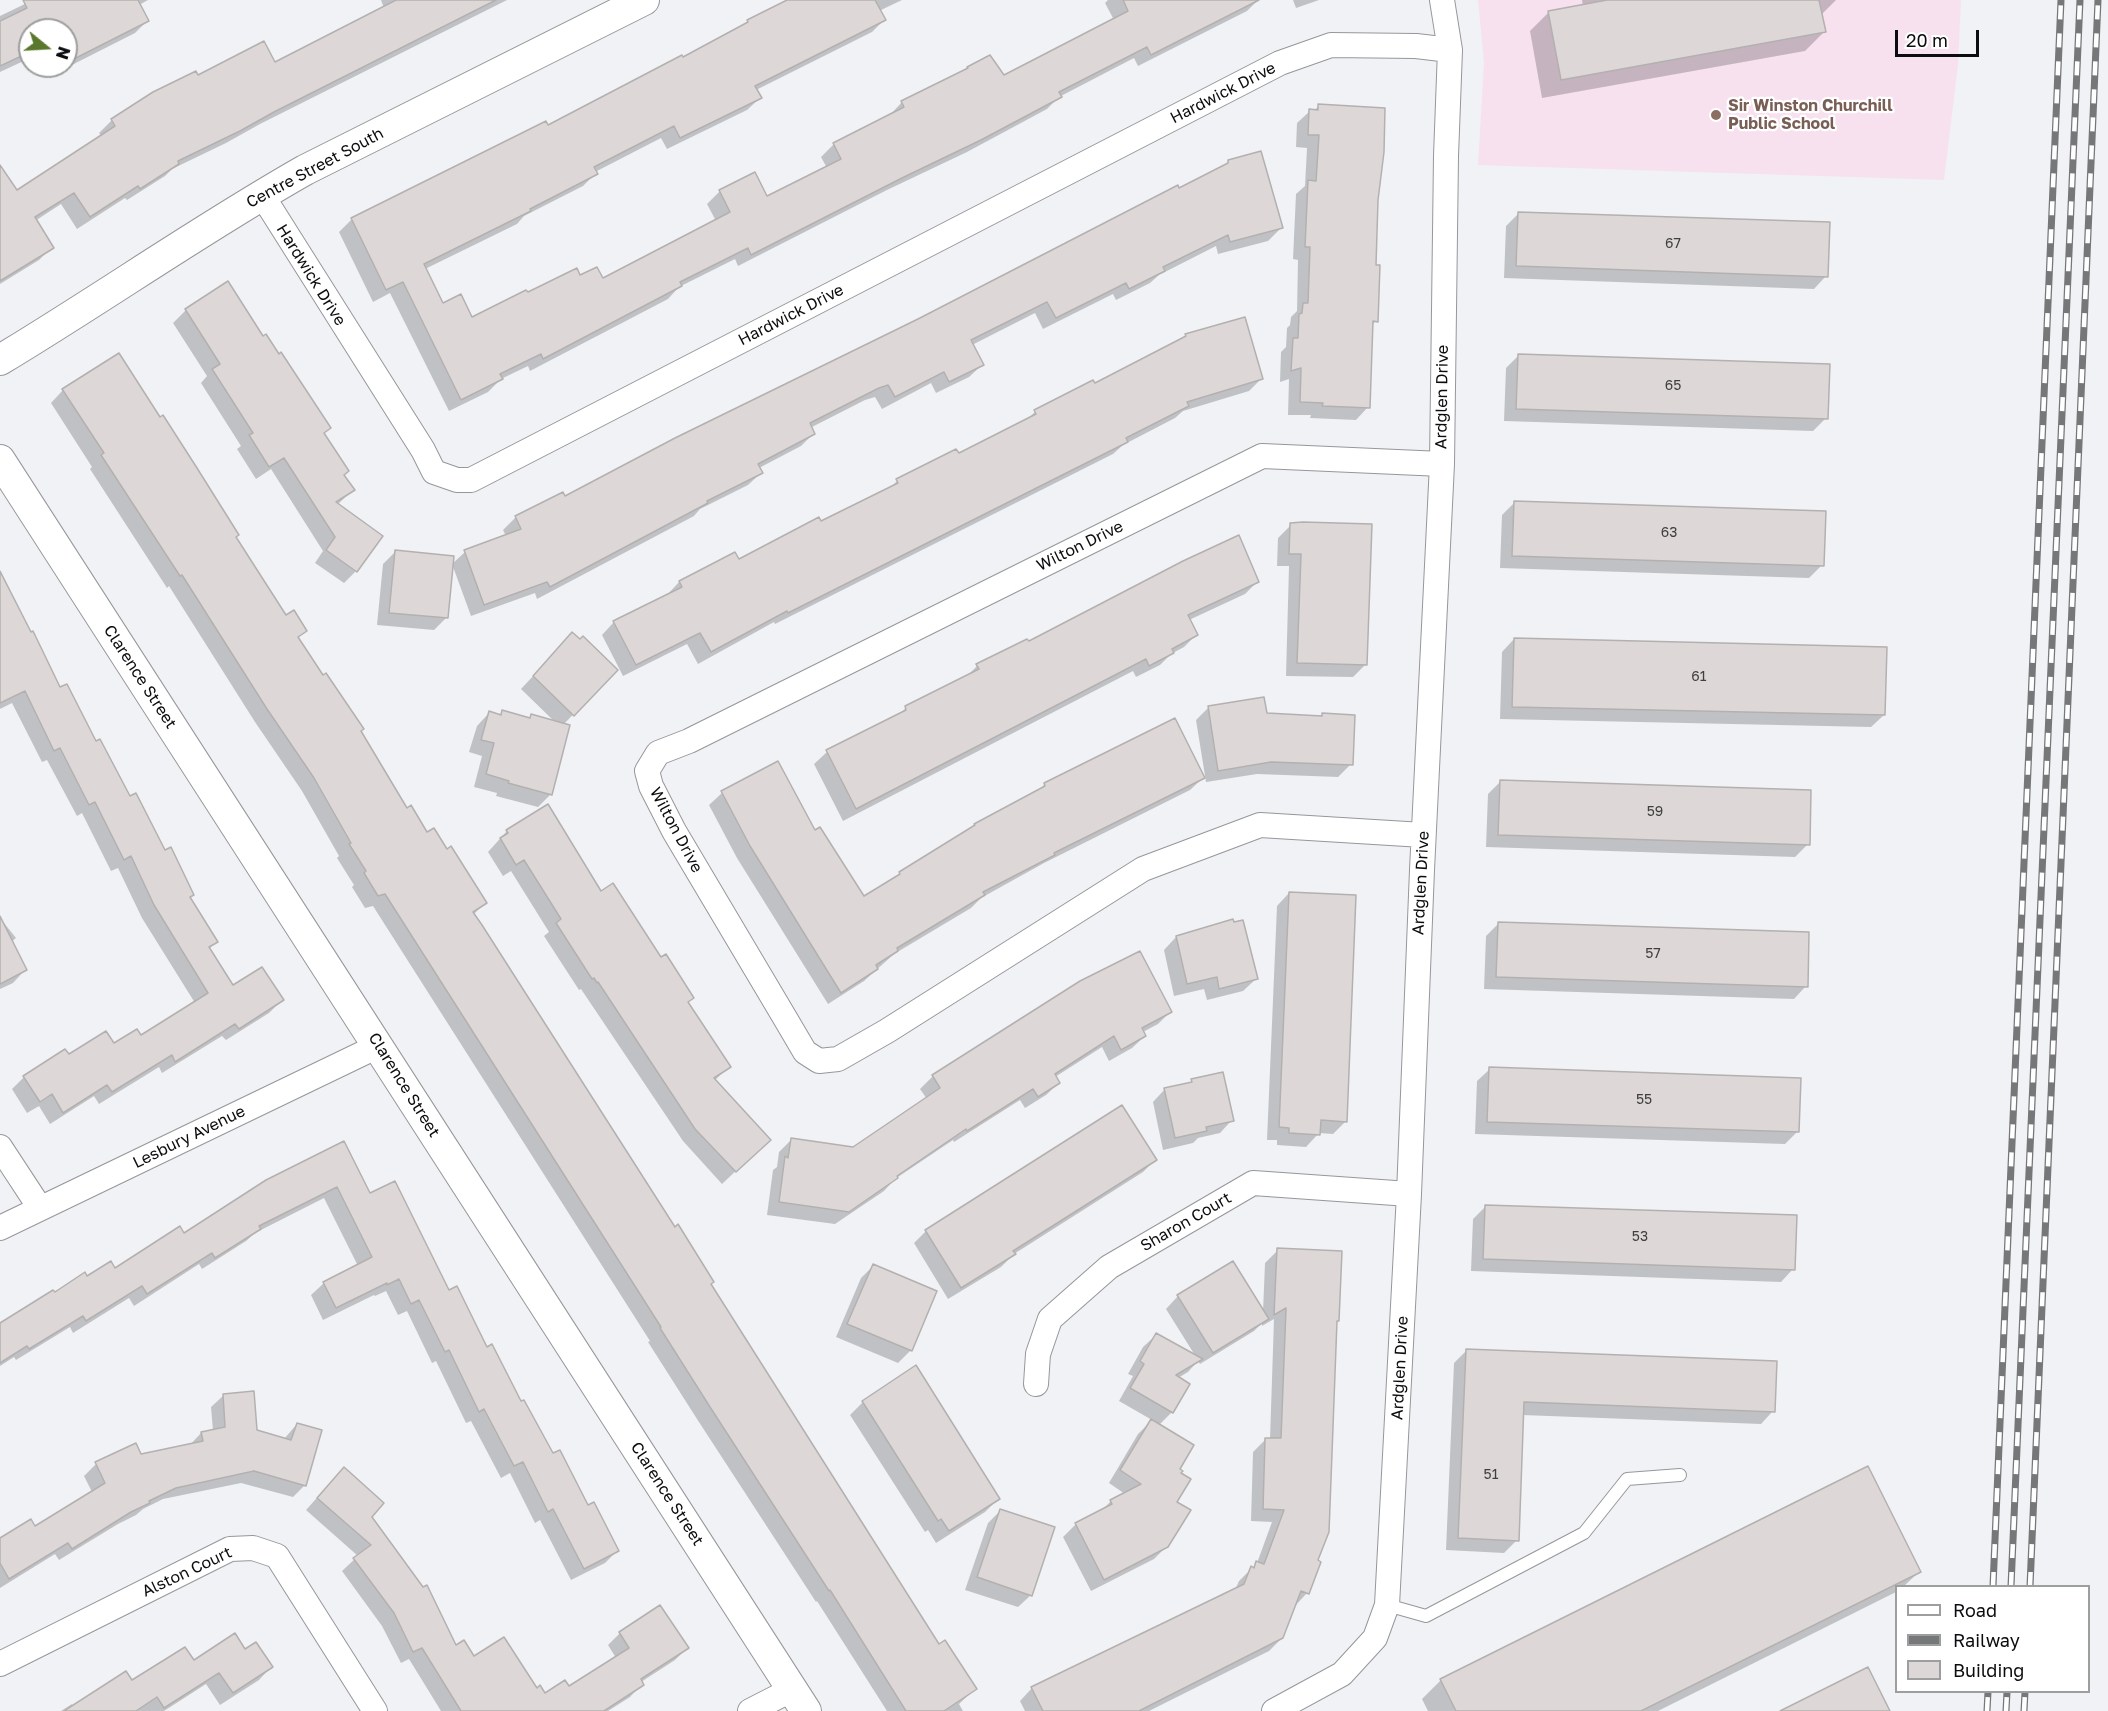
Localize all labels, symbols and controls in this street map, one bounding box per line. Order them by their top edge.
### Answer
north arrow [18,18,78,78]
scale bar [1898,18,1982,56]
text: 20 m [1906,29,1948,51]
text: N [52,44,75,62]
street label: Hardwick Drive [1167,58,1279,128]
place label: Sir Winston Churchill Public School [1728,96,1893,134]
marker: Sir Winston Churchill Public School [1709,108,1723,122]
street label: Centre Street South [243,124,387,212]
street label: Hardwick Drive [272,221,350,329]
house number: 67 [1665,236,1681,252]
street label: Hardwick Drive [735,280,847,350]
street label: Ardglen Drive [1431,345,1453,449]
house number: 65 [1665,378,1681,394]
street label: Wilton Drive [1034,517,1126,575]
house number: 63 [1661,525,1677,541]
street label: Clarence Street [99,622,181,732]
house number: 61 [1691,669,1707,685]
street label: Wilton Drive [645,784,707,876]
house number: 59 [1647,804,1663,820]
street label: Ardglen Drive [1409,830,1433,936]
house number: 57 [1645,946,1661,962]
street label: Clarence Street [364,1029,444,1141]
house number: 55 [1636,1092,1652,1108]
street label: Lesbury Avenue [130,1102,248,1172]
street label: Sharon Court [1137,1188,1235,1256]
house number: 53 [1632,1229,1648,1245]
street label: Ardglen Drive [1388,1315,1412,1421]
street label: Clarence Street [626,1439,708,1549]
house number: 51 [1484,1467,1498,1483]
street label: Alston Court [139,1543,235,1601]
legend [1895,1585,2090,1693]
text: Road [1953,1599,1997,1621]
text: Railway [1953,1629,2020,1651]
text: Building [1953,1659,2024,1681]

